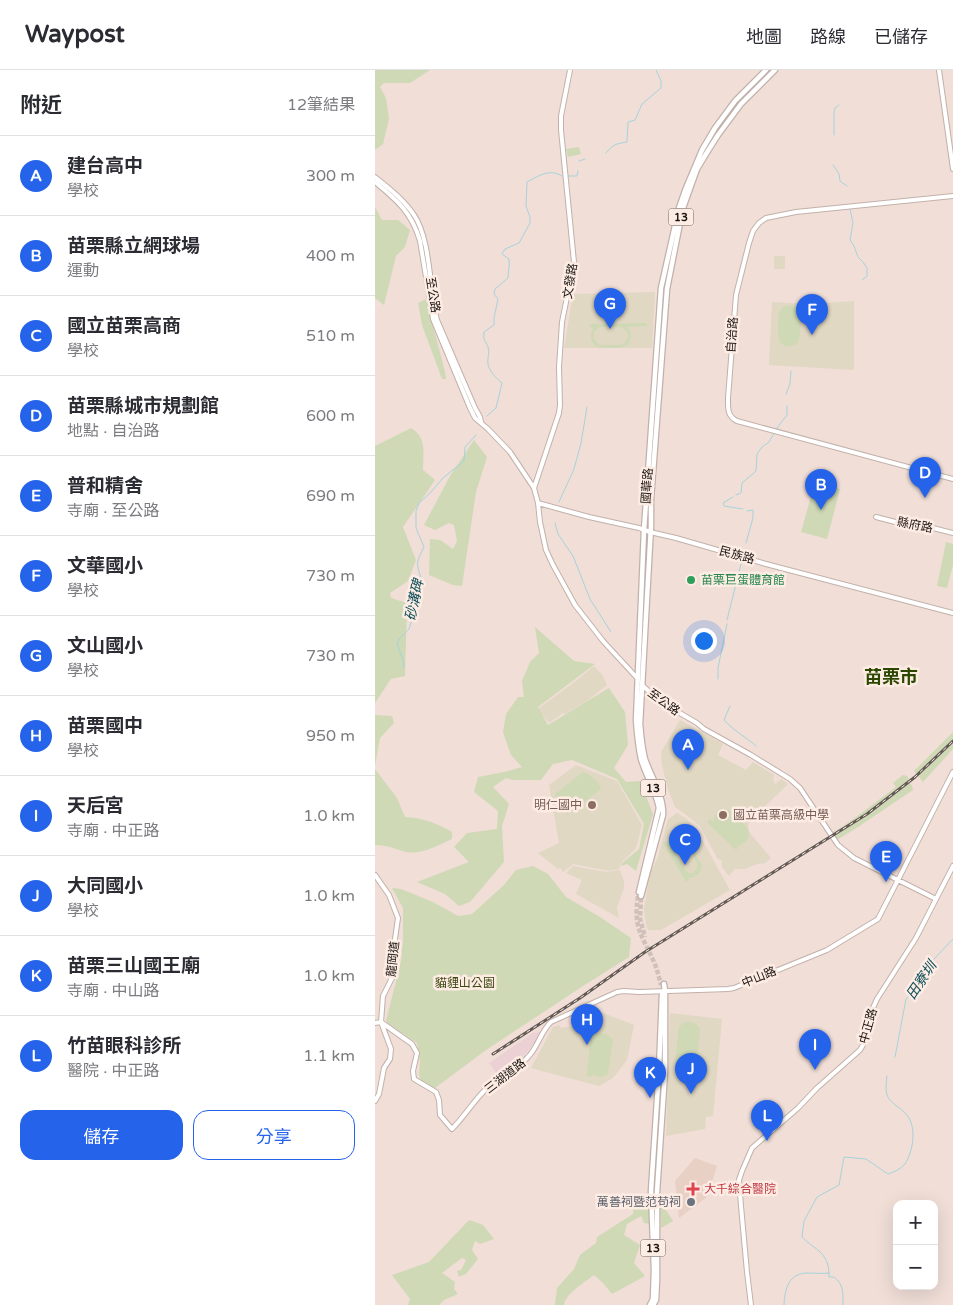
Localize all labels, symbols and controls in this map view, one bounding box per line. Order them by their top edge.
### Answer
text: Waypost [25,20,125,49]
text: 地圖 [746,26,782,48]
text: 路線 [810,26,846,48]
text: 已儲存 [874,26,928,48]
text: 附近 [20,93,62,118]
text: 12筆結果 [287,95,355,115]
text: 建台高中 [67,155,143,177]
text: A [30,166,42,186]
text: 300 m [306,166,355,186]
text: 學校 [67,181,99,201]
road number: 13 [669,208,693,226]
text: 苗栗縣立網球場 [67,235,200,257]
text: B [30,246,42,266]
text: 400 m [306,246,355,266]
text: 運動 [67,261,99,281]
street label: 文發路 [560,262,580,300]
street label: 至公路 [423,276,443,314]
pin: G [594,288,626,329]
pin: F [796,294,828,335]
text: 國立苗栗高商 [67,315,181,337]
street label: 自治路 [724,317,740,353]
text: C [30,326,42,346]
text: 510 m [306,326,355,346]
text: 學校 [67,341,99,361]
text: 苗栗縣城市規劃館 [67,395,219,417]
text: D [30,406,42,426]
text: 600 m [306,406,355,426]
text: 地點 · 自治路 [67,421,159,441]
pin: D [909,457,941,498]
street label: 國華路 [639,468,655,504]
pin: B [805,469,837,510]
text: 普和精舍 [67,475,143,497]
text: E [31,486,41,506]
text: 690 m [306,486,355,506]
text: 寺廟 · 至公路 [67,501,159,521]
street label: 縣府路 [896,515,934,535]
street label: 民族路 [718,544,756,566]
text: 文華國小 [67,555,143,577]
text: F [31,566,41,586]
text: 730 m [306,566,355,586]
place label: 苗栗巨蛋體育館 [701,573,785,587]
marker: 苗栗巨蛋體育館 [685,574,697,586]
water label: 砂溝碑 [402,576,428,622]
text: 學校 [67,581,99,601]
your location [691,628,717,654]
text: 文山國小 [67,635,143,657]
text: G [30,646,42,666]
text: 730 m [306,646,355,666]
text: 學校 [67,661,99,681]
district label: 苗栗市 [864,666,918,688]
street label: 至公路 [645,686,683,718]
text: 苗栗國中 [67,715,143,737]
text: H [30,726,42,746]
text: 950 m [306,726,355,746]
pin: A [672,729,704,770]
text: 學校 [67,741,99,761]
road number: 13 [641,780,665,796]
text: 天后宮 [67,795,124,817]
place label: 明仁國中 [534,798,582,812]
marker: 明仁國中 [586,799,598,811]
text: I [34,806,38,826]
text: 1.0 km [303,806,355,826]
place label: 國立苗栗高級中學 [733,808,829,822]
marker: 國立苗栗高級中學 [717,809,729,821]
text: 寺廟 · 中正路 [67,821,159,841]
pin: C [669,824,701,865]
pin: E [870,841,902,882]
text: 大同國小 [67,875,143,897]
text: J [32,886,40,906]
text: 1.0 km [303,886,355,906]
text: 學校 [67,901,99,921]
street label: 龍岡道 [384,940,402,978]
text: 苗栗三山國王廟 [67,955,200,977]
water label: 田寮圳 [903,956,941,1002]
street label: 中山路 [740,964,778,990]
text: K [31,966,41,986]
text: 1.0 km [303,966,355,986]
park label: 貓貍山公園 [435,976,495,990]
text: 寺廟 · 中山路 [67,981,159,1001]
pin: H [571,1004,603,1045]
street label: 中正路 [856,1007,880,1045]
pin: I [799,1029,831,1070]
text: 竹苗眼科診所 [67,1035,181,1057]
text: L [31,1046,41,1066]
text: 1.1 km [303,1046,355,1066]
pin: J [675,1053,707,1094]
street label: 三湖道路 [482,1056,528,1096]
pin: K [634,1057,666,1098]
text: 醫院 · 中正路 [67,1061,159,1081]
pin: L [751,1100,783,1141]
button: 儲存 [20,1110,183,1160]
button: 分享 [193,1110,355,1160]
marker: 大千綜合醫院 [686,1182,700,1196]
place label: 大千綜合醫院 [704,1182,776,1196]
place label: 萬善祠暨范苟祠 [597,1195,681,1209]
marker: 萬善祠暨范苟祠 [685,1196,697,1208]
map controls [893,1200,938,1290]
button: + [893,1200,938,1245]
road number: 13 [641,1240,665,1256]
button: − [893,1245,938,1290]

